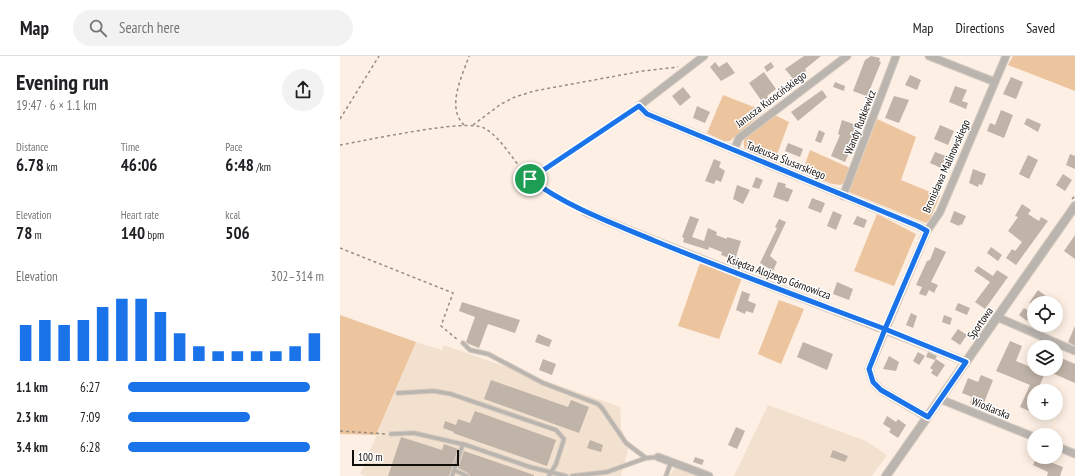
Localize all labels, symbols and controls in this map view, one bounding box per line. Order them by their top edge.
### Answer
search box [73,10,353,46]
text: Map [20,16,49,40]
icon: search [87,17,109,39]
text: Search here [119,18,180,37]
text: Map [913,19,933,37]
text: Directions [955,19,1004,37]
text: Saved [1026,19,1055,37]
text: Evening run [16,68,109,96]
street label: Janusza Kusocińskiego [732,68,809,131]
button: share [282,69,324,111]
street label: Wandy Rutkiewicz [841,88,879,156]
text: 19:47 · 6 × 1.1 km [16,97,97,114]
street label: Bronisława Malinowskiego [919,117,973,215]
street label: Tadeusza Ślusarskiego [744,138,828,182]
text: Distance [16,140,48,154]
text: Time [121,140,140,154]
text: Pace [225,140,243,154]
text: 6.78 [16,154,44,176]
text: 46:06 [121,154,157,176]
text: 6:48 [225,154,254,176]
text: km [44,160,58,174]
text: /km [254,160,271,174]
pin [513,162,547,196]
icon: arrive [519,168,541,190]
text: Elevation [16,208,51,222]
text: Heart rate [121,208,159,222]
text: kcal [225,208,240,222]
text: 78 [16,222,32,244]
text: 140 [121,222,145,244]
text: 506 [225,222,250,244]
text: m [32,228,42,242]
text: bpm [145,228,164,242]
street label: Księdza Alojzego Górnowicza [725,252,833,302]
text: Elevation [16,268,58,285]
text: 302–314 m [271,268,324,285]
map controls [1027,296,1063,464]
button: locate [1027,296,1063,332]
street label: Sportowa [964,304,996,342]
button: layers [1027,340,1063,376]
text: 1.1 km [16,379,48,396]
text: 6:27 [80,379,100,396]
button: + [1027,384,1063,420]
street label: Wioślarska [970,394,1012,422]
text: 2.3 km [16,409,48,426]
text: 7:09 [80,409,100,426]
button: − [1027,428,1063,464]
text: 3.4 km [16,439,48,456]
text: 6:28 [80,439,100,456]
scale bar [352,448,459,467]
text: 100 m [358,450,382,464]

